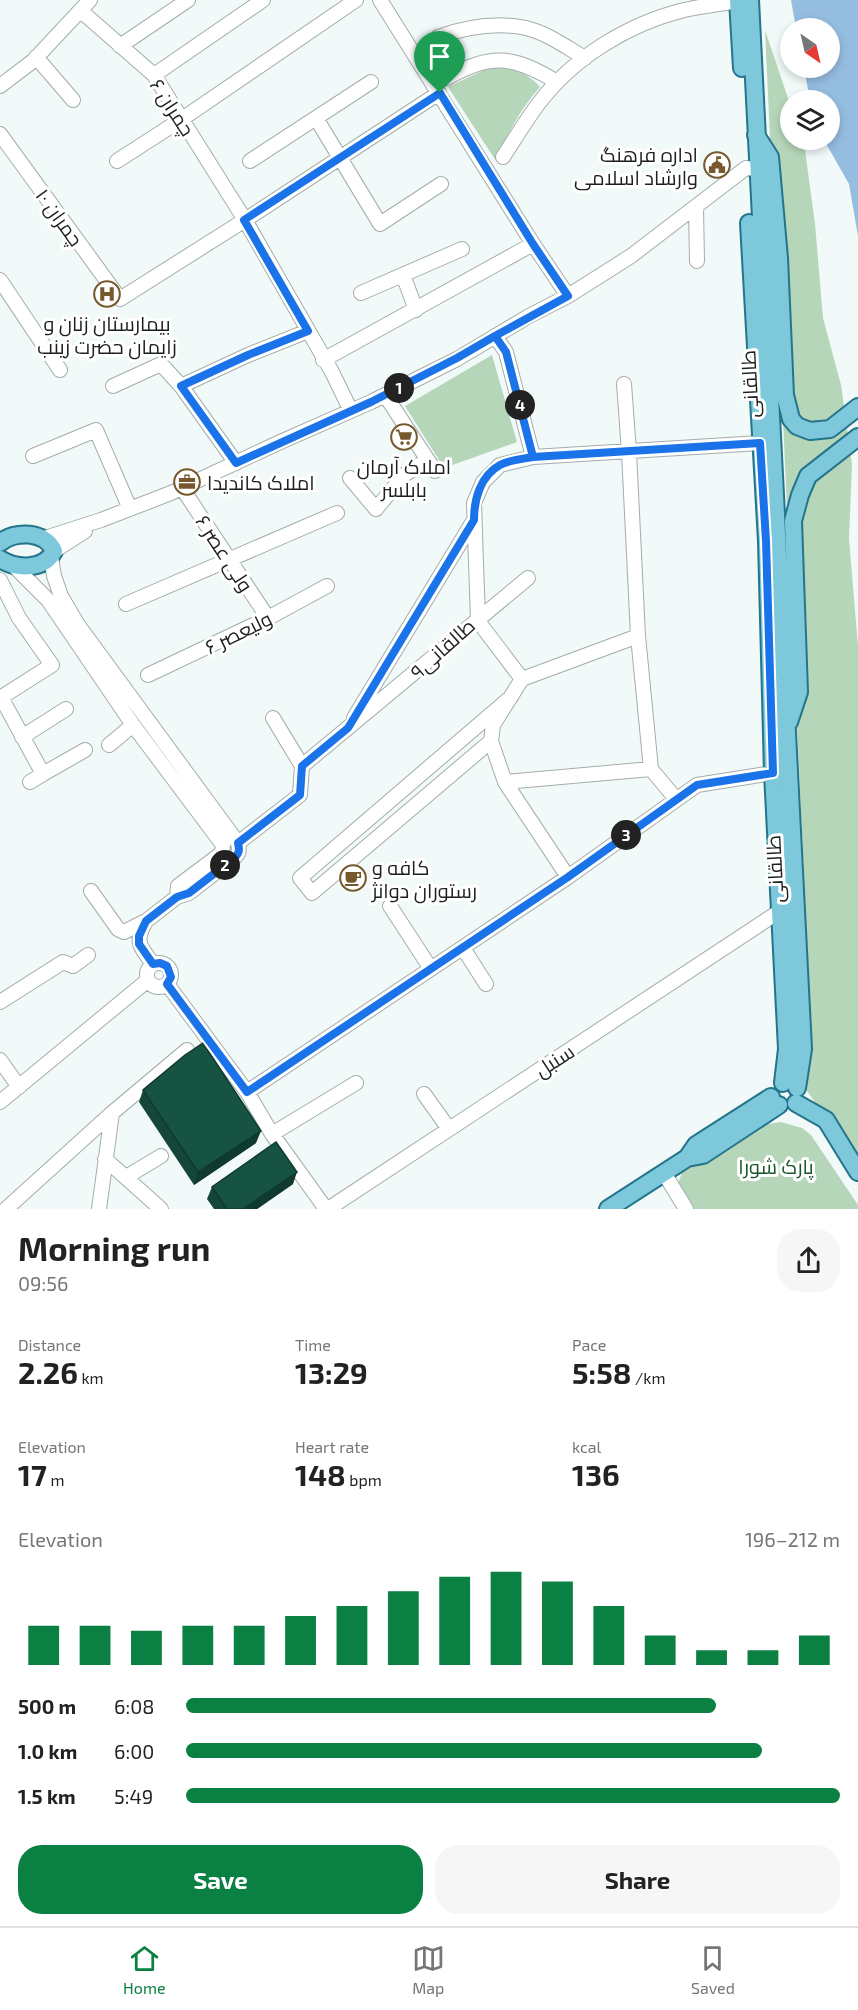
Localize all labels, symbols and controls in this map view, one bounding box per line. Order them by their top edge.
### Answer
north arrow [780,18,840,78]
map controls [780,18,840,150]
pin [414,31,465,93]
icon: arrive [423,40,456,73]
street label: چمران ۶ [144,74,200,141]
button: layers [780,90,840,150]
place label: اداره فرهنگ وارشاد اسلامی [574,142,698,191]
public building icon: اداره فرهنگ وارشاد اسلامی [702,150,732,180]
street label: چمران ۱۰ [30,184,89,252]
hospital icon: بیمارستان زنان و زایمان حضرت زینب [92,279,122,309]
place label: بیمارستان زنان و زایمان حضرت زینب [37,311,177,360]
street label: طالقانی [735,349,765,419]
pin: 1 [384,373,414,403]
text: 1 [396,378,402,397]
pin: 4 [505,390,535,420]
text: 4 [515,395,525,414]
supermarket icon: املاک آرمان بابلسر [389,422,419,452]
place label: املاک آرمان بابلسر [357,454,451,502]
office icon: املاک کاندیدا [172,467,202,497]
place label: املاک کاندیدا [207,470,315,494]
street label: ولی عصر ۶ [190,510,259,597]
street label: ولیعصر ۶ [201,606,276,659]
street label: طالقانی۹ [405,613,480,685]
pin: 3 [611,820,641,850]
text: 3 [621,825,631,844]
street label: طالقانی [760,834,790,904]
pin: 2 [210,850,240,880]
text: 2 [220,855,230,874]
place label: کافه و رستوران دوانژ [371,855,477,904]
cafe icon: کافه و رستوران دوانژ [338,863,368,893]
street label: سنبل [530,1038,579,1083]
park label: پارک شورا [738,1154,814,1180]
text: Morning run [18,1228,210,1268]
button: share [777,1229,840,1292]
text: 09:56 [18,1271,68,1295]
text: Distance [18,1335,81,1354]
text: Time [295,1335,331,1354]
text: Pace [572,1335,606,1354]
text: 2.26 [18,1354,78,1390]
text: 13:29 [295,1354,368,1390]
text: 5:58 [572,1354,632,1390]
text: km [78,1368,104,1387]
text: /km [632,1368,666,1387]
text: Elevation [18,1437,86,1456]
text: Heart rate [295,1437,369,1456]
text: kcal [572,1437,601,1456]
text: 17 [18,1456,47,1492]
text: 148 [295,1456,346,1492]
text: 136 [572,1456,620,1492]
text: m [47,1470,64,1489]
text: bpm [346,1470,382,1489]
text: Elevation [18,1527,103,1551]
text: 196–212 m [745,1527,840,1551]
text: 500 m [18,1694,76,1718]
text: 6:08 [114,1694,154,1718]
text: 1.0 km [18,1739,77,1763]
text: 6:00 [114,1739,154,1763]
text: 1.5 km [18,1784,76,1808]
text: 5:49 [114,1784,153,1808]
button: Save [18,1845,423,1914]
button: Share [435,1845,840,1914]
tab: Home [123,1942,166,1997]
tab: Map [412,1942,445,1997]
tab: Saved [691,1942,735,1997]

